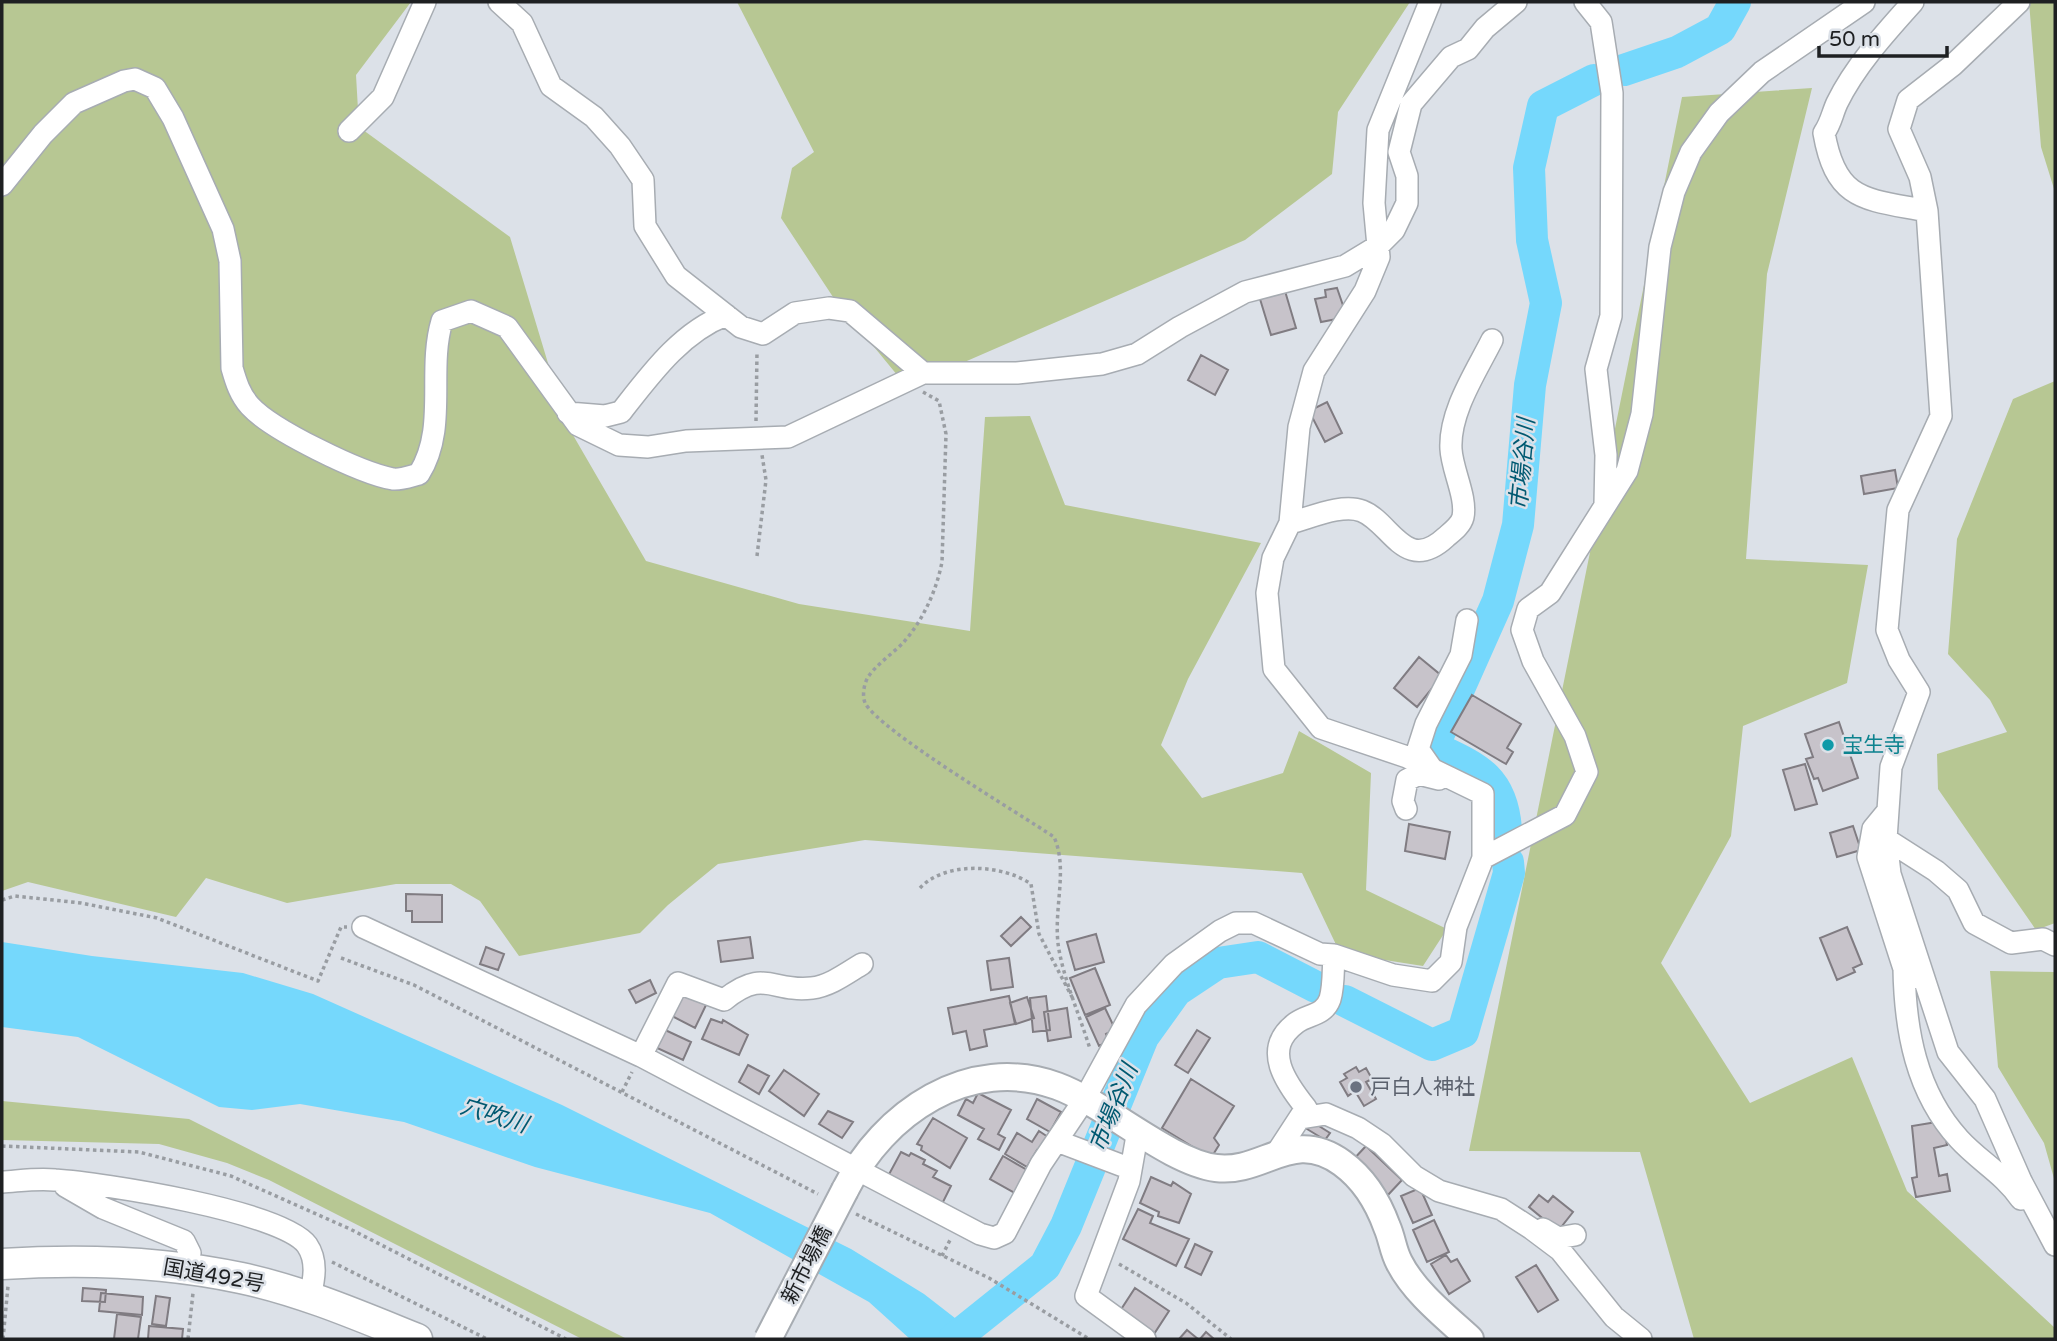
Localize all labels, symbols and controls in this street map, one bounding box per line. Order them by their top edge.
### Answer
scale bar [1819,14,1947,58]
text: 50 m [1829,27,1880,52]
water label: 市場谷川 [1505,414,1541,511]
place label: 宝生寺 [1842,733,1905,758]
marker: 宝生寺 [1820,737,1836,753]
water label: 市場谷川 [1084,1057,1145,1156]
place label: 戸白人神社 [1370,1075,1475,1100]
marker: 戸白人神社 [1348,1079,1364,1095]
water label: 穴吹川 [457,1093,534,1140]
street label: 新市場橋 [777,1222,837,1308]
street label: 国道492号 [161,1255,267,1297]

